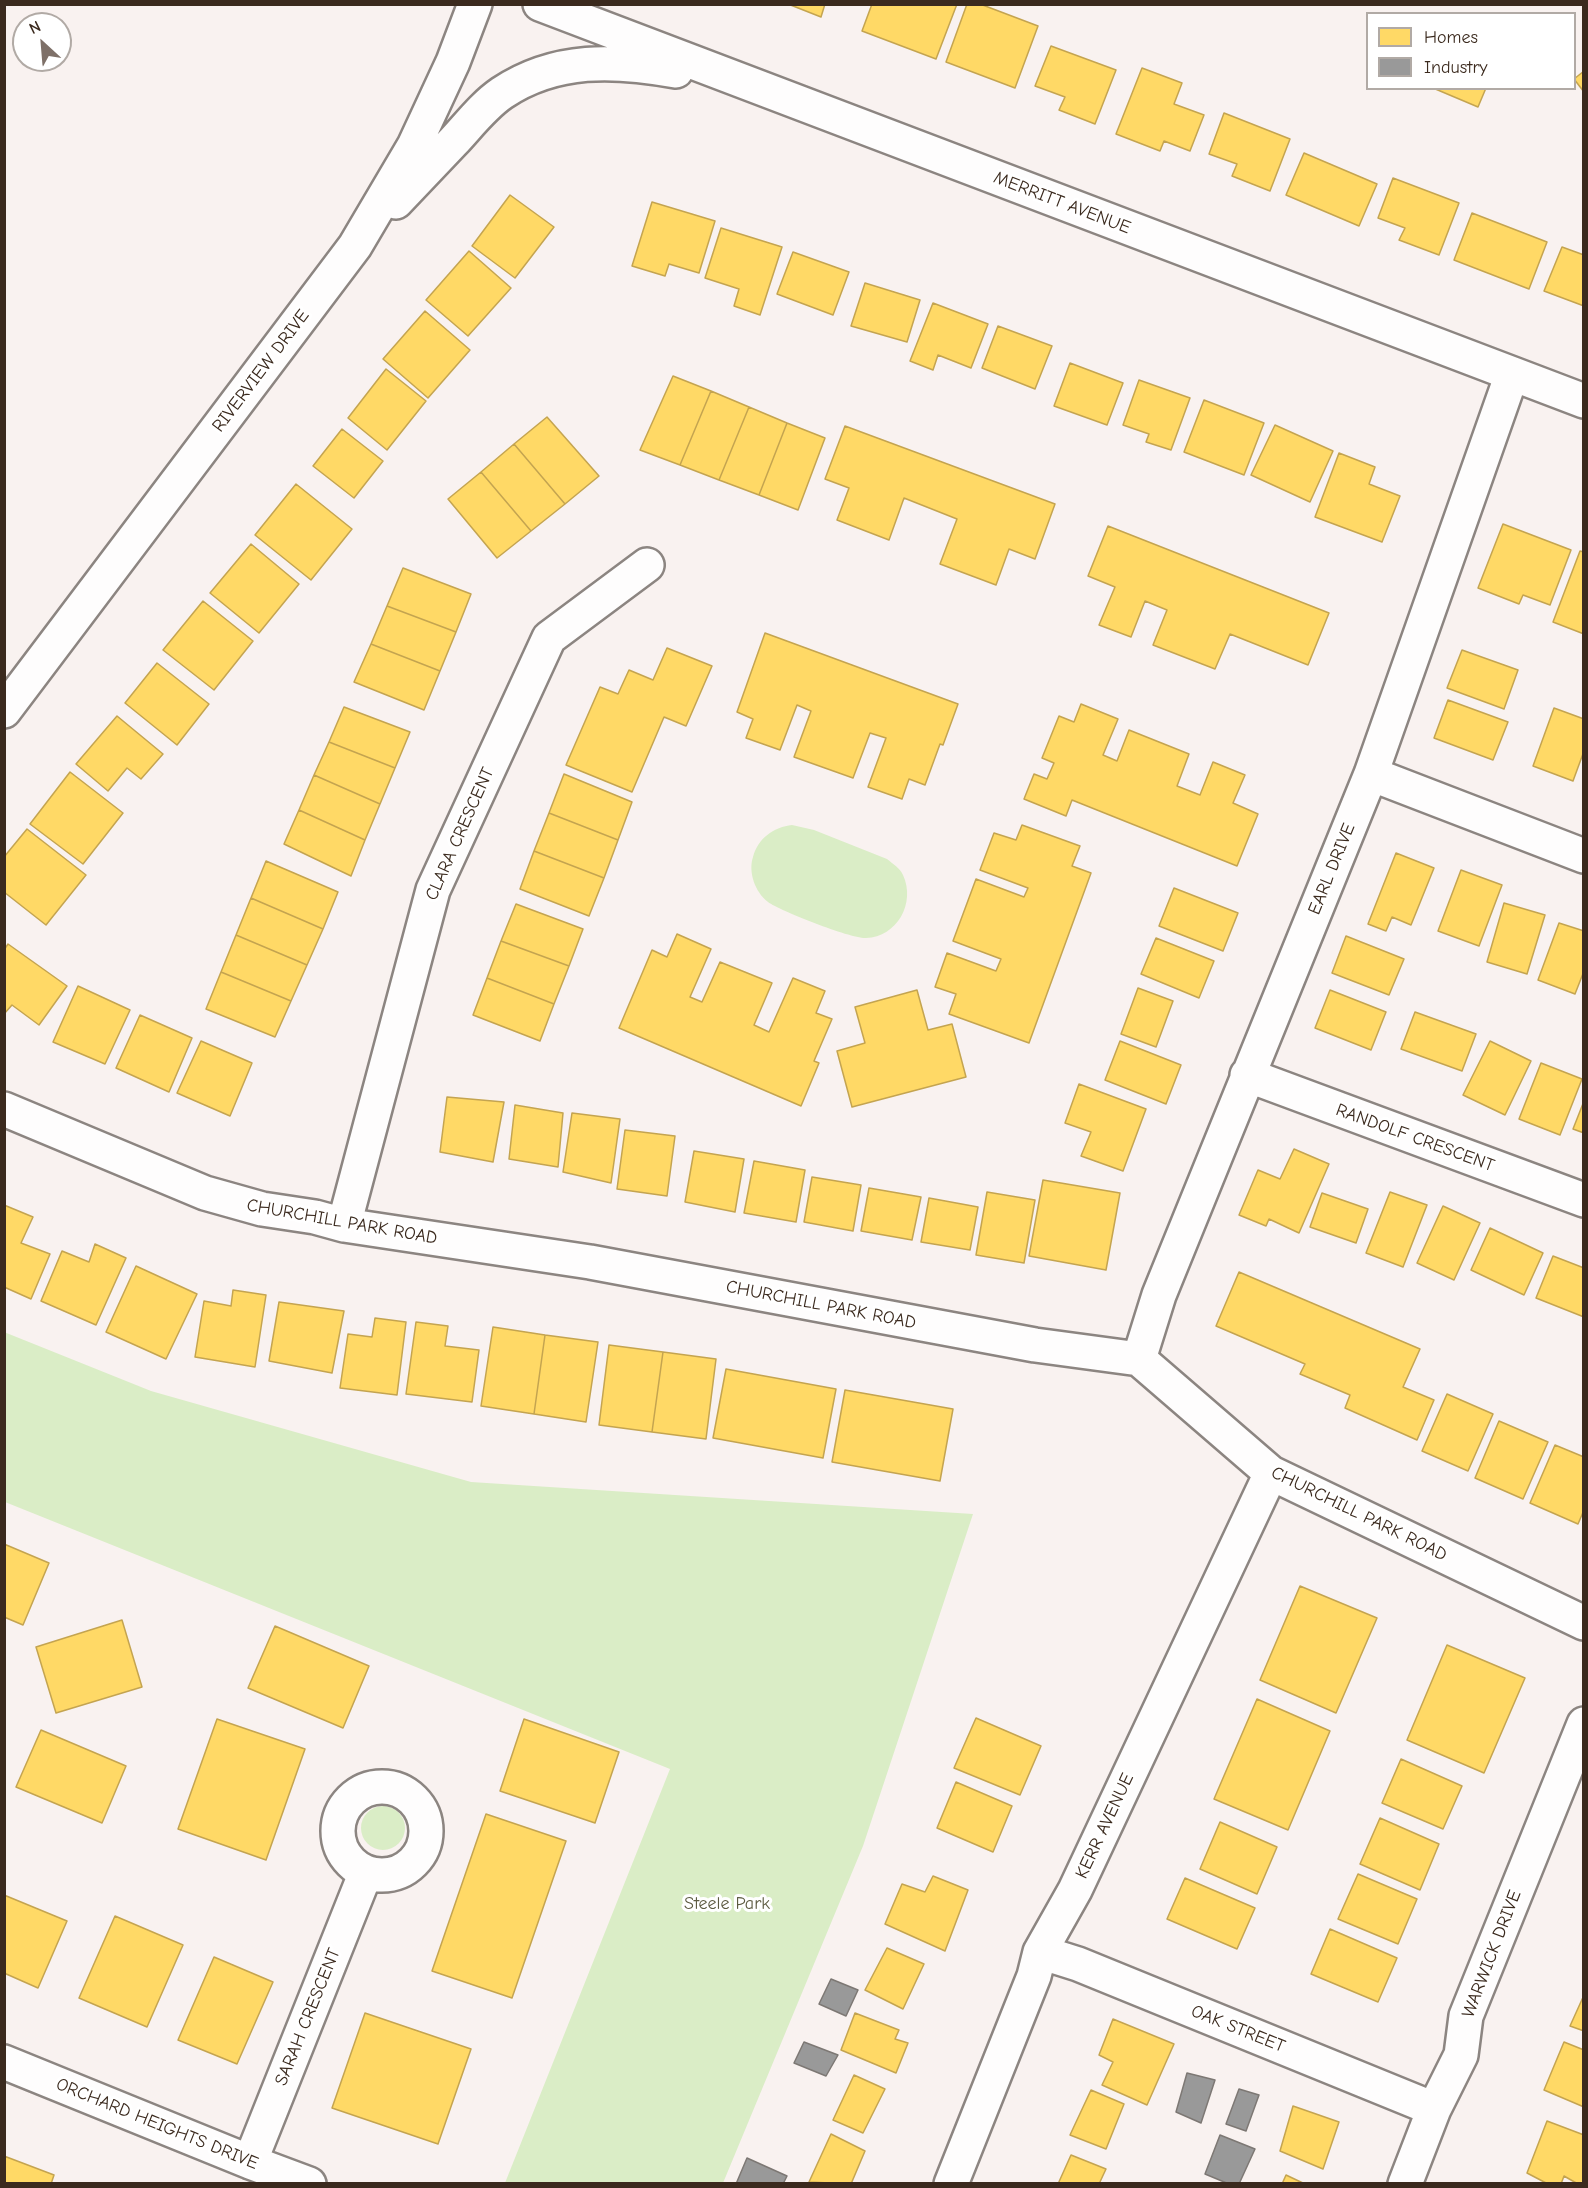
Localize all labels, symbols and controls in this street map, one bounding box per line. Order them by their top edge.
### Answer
north arrow [12,12,72,72]
legend [1366,12,1576,90]
text: N [26,17,44,38]
text: Homes [1424,27,1478,48]
text: Industry [1424,57,1488,78]
street label: MERRITT AVENUE [990,167,1134,239]
street label: RIVERVIEW DRIVE [208,305,314,437]
street label: CLARA CRESCENT [421,764,499,904]
street label: EARL DRIVE [1304,820,1360,918]
street label: RANDOLF CRESCENT [1333,1099,1497,1177]
street label: CHURCHILL PARK ROAD [245,1195,439,1249]
street label: CHURCHILL PARK ROAD [724,1276,918,1334]
street label: CHURCHILL PARK ROAD [1268,1462,1450,1566]
street label: KERR AVENUE [1071,1770,1139,1882]
street label: WARWICK DRIVE [1458,1887,1526,2021]
park label: Steele Park [684,1893,770,1915]
street label: SARAH CRESCENT [271,1945,345,2089]
street label: OAK STREET [1188,2000,1288,2058]
street label: ORCHARD HEIGHTS DRIVE [53,2074,261,2174]

